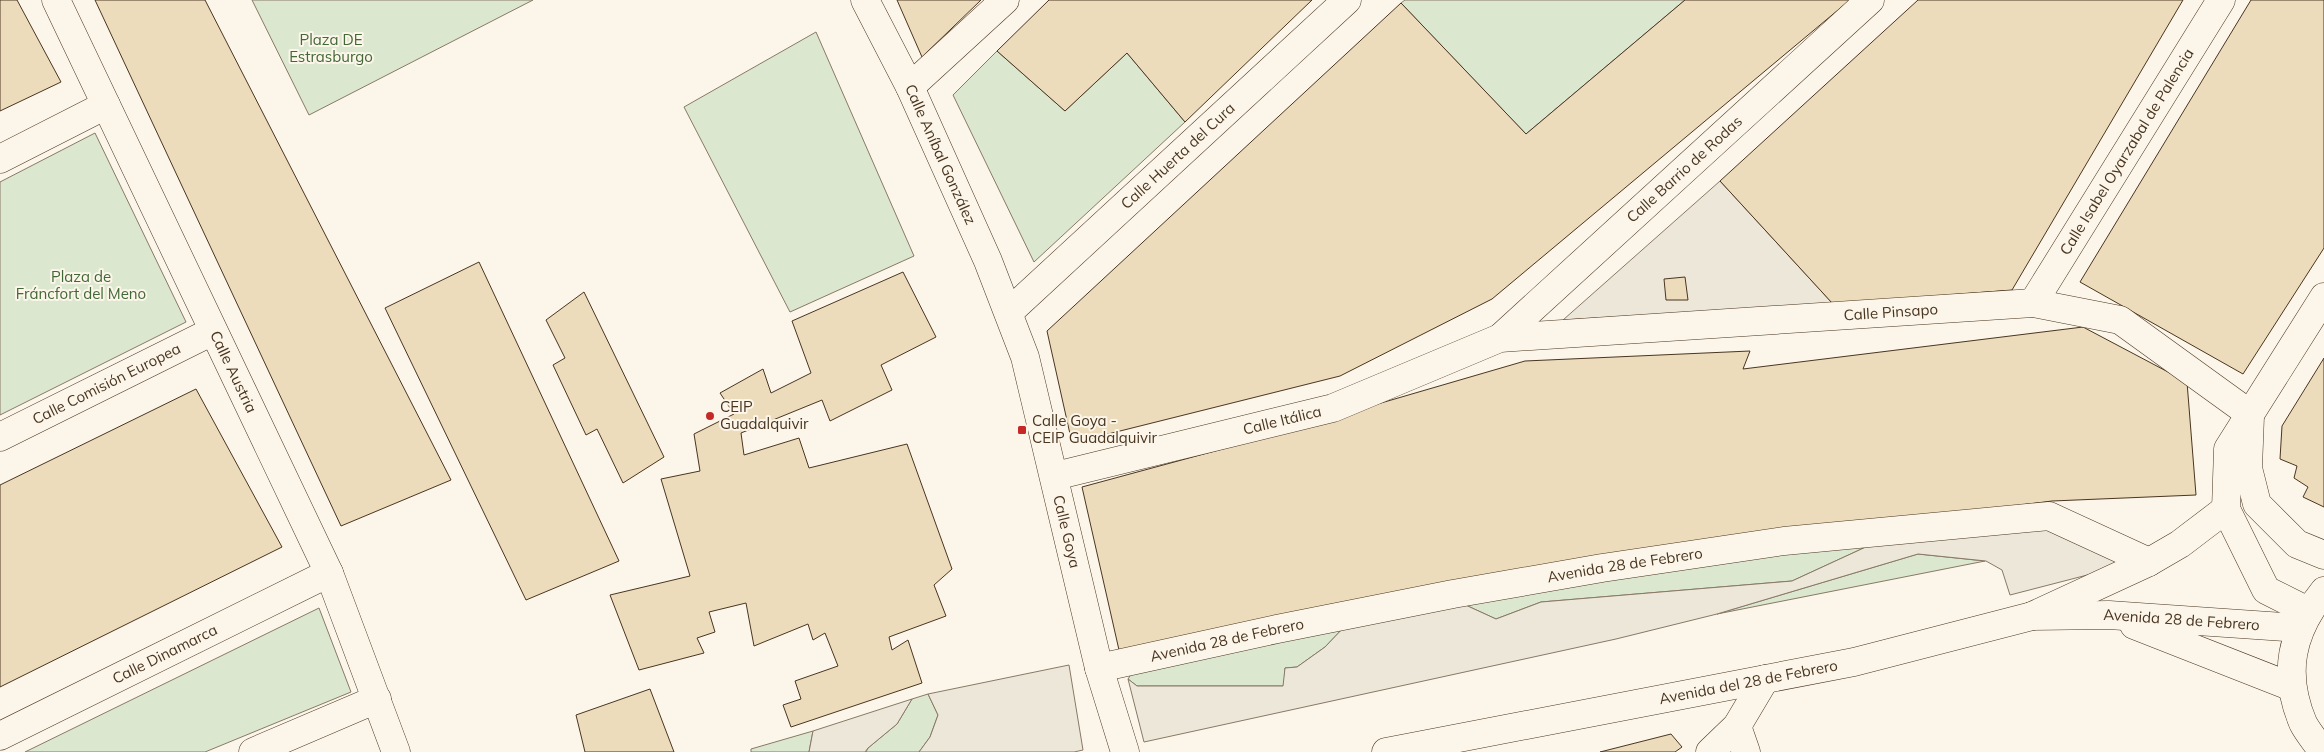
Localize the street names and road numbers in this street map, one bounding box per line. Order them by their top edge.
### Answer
street label: Calle Isabel Oyarzabal de Palencia [2055,45,2198,258]
street label: Calle Aníbal González [901,81,981,228]
street label: Calle Huerta del Cura [1117,98,1239,213]
street label: Calle Barrio de Rodas [1623,111,1746,227]
street label: Calle Pinsapo [1843,299,1939,324]
street label: Calle Austria [206,328,261,416]
street label: Calle Comisión Europea [29,339,184,428]
street label: Calle Itálica [1241,401,1323,439]
street label: Calle Goya [1049,493,1085,570]
street label: Avenida 28 de Febrero [1546,543,1704,586]
street label: Avenida 28 de Febrero [2103,605,2260,634]
street label: Avenida 28 de Febrero [1148,614,1305,666]
street label: Calle Dinamarca [109,620,220,688]
street label: Avenida del 28 de Febrero [1657,655,1839,708]

